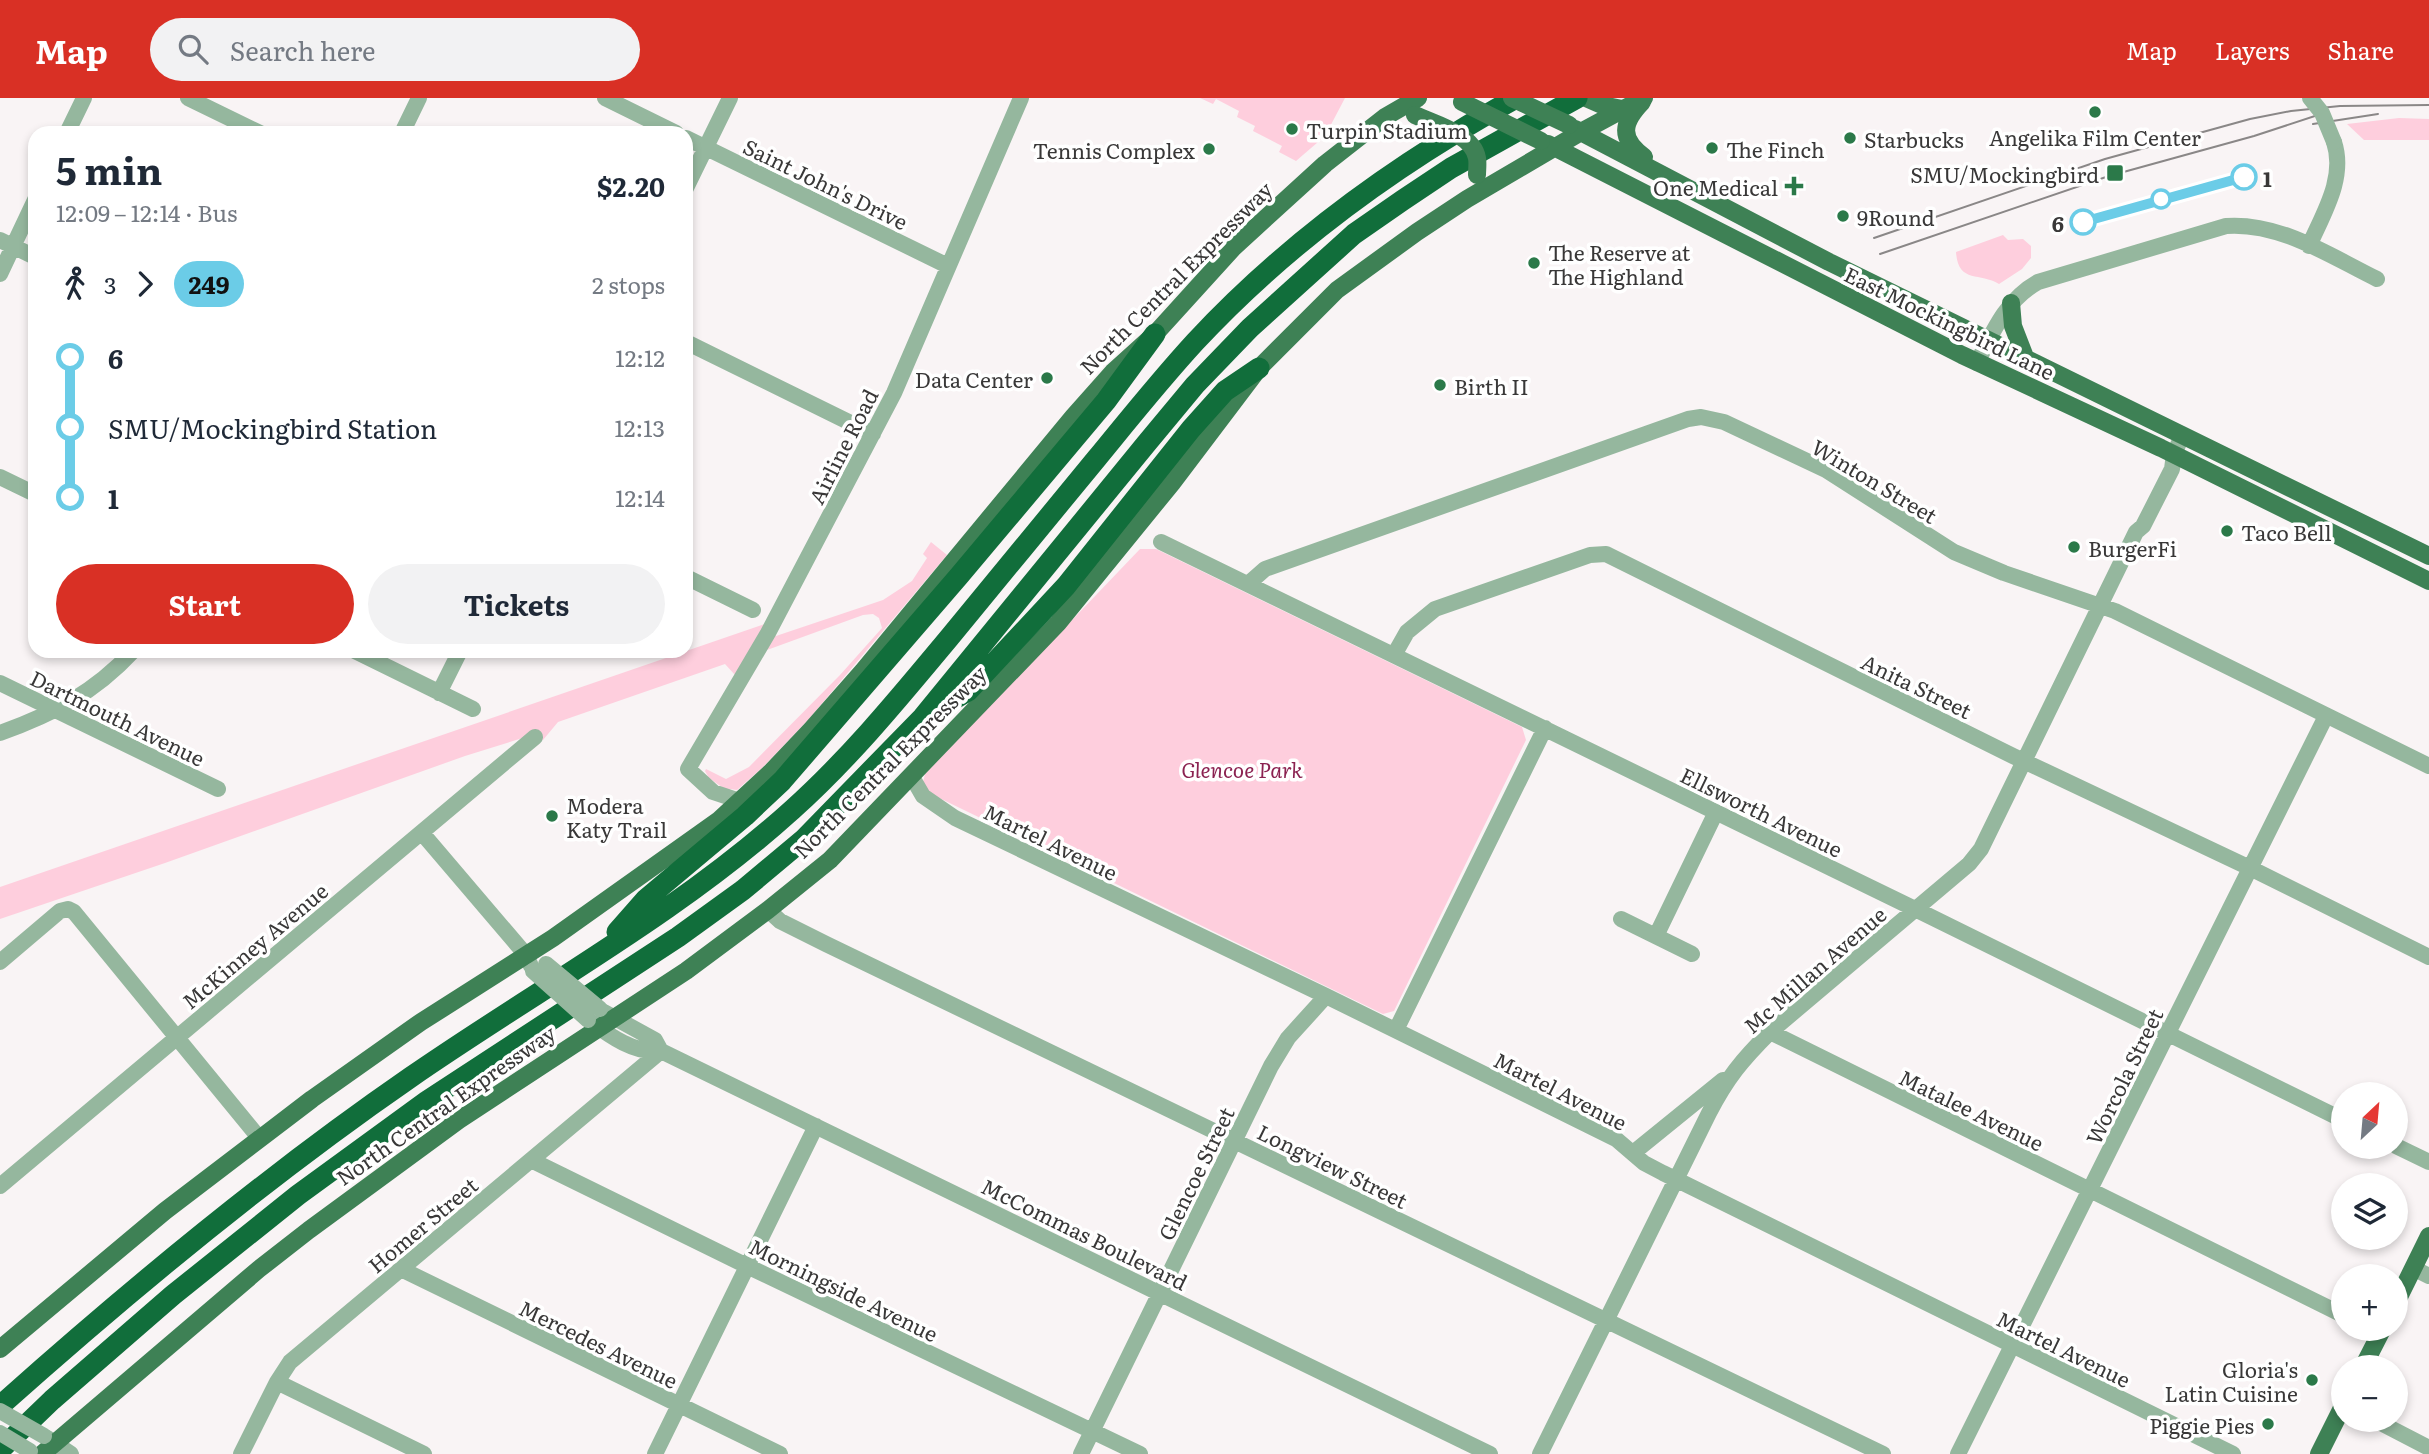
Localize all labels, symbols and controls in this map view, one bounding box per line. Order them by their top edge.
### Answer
search box [150,18,640,81]
text: Map [35,25,108,74]
icon: search [174,30,212,68]
text: Search here [230,30,376,69]
text: Map [2126,32,2177,67]
text: Layers [2215,32,2289,67]
text: Share [2327,32,2394,67]
marker: Angelika Film Center [2087,104,2103,120]
place label: Turpin Stadium [1306,114,1468,145]
marker: Turpin Stadium [1284,121,1300,137]
place label: Angelika Film Center [1989,121,2201,152]
place label: Starbucks [1864,123,1964,154]
street label: Saint John's Drive [739,130,913,236]
marker: Starbucks [1842,130,1858,146]
place label: The Finch [1726,133,1825,164]
place label: Tennis Complex [1033,134,1195,165]
text: 5 min [56,140,162,197]
marker: The Finch [1704,140,1720,156]
marker: Tennis Complex [1201,141,1217,157]
place label: SMU/Mockingbird [1910,158,2099,189]
place label: 1 [2263,162,2272,193]
marker: SMU/Mockingbird [2105,163,2125,183]
marker: 1 [2231,164,2257,190]
text: $2.20 [597,166,665,205]
place label: One Medical [1653,171,1778,202]
street label: North Central Expressway [1072,173,1279,380]
marker: One Medical [1784,176,1804,196]
unlabelled marker [2151,189,2171,209]
text: 12:09 – 12:14 · Bus [56,195,238,229]
place label: 9Round [1857,201,1935,232]
place label: 6 [2052,207,2064,238]
marker: 9Round [1835,208,1851,224]
marker: 6 [2070,209,2096,235]
place label: The Reserve at The Highland [1548,236,1691,291]
marker: The Reserve at The Highland [1526,255,1542,271]
street label: East Mockingbird Lane [1840,258,2060,386]
icon: walk [56,265,94,303]
icon: forward [126,265,164,303]
text: 249 [188,266,230,301]
text: 3 [104,267,116,301]
text: 2 stops [592,267,665,301]
text: 6 [108,338,123,377]
text: 12:12 [615,340,665,374]
place label: Data Center [915,363,1033,394]
marker: Data Center [1039,370,1055,386]
place label: Birth II [1454,370,1529,401]
marker: Birth II [1432,377,1448,393]
street label: Airline Road [800,383,884,509]
text: SMU/Mockingbird Station [108,408,437,447]
text: 12:13 [614,410,665,444]
street label: Winton Street [1806,430,1944,530]
text: 1 [108,478,119,517]
text: 12:14 [615,480,665,514]
place label: Taco Bell [2241,516,2332,547]
marker: Taco Bell [2219,523,2235,539]
place label: BurgerFi [2088,532,2177,563]
marker: BurgerFi [2066,539,2082,555]
button: Start [56,564,354,644]
button: Tickets [368,564,665,644]
street label: Anita Street [1857,645,1978,725]
street label: North Central Expressway [786,657,993,864]
street label: Dartmouth Avenue [26,661,211,773]
park label: Glencoe Park [1181,753,1303,784]
street label: Ellsworth Avenue [1676,758,1848,864]
place label: Modera Katy Trail [566,789,667,844]
street label: Martel Avenue [979,795,1123,887]
marker: Modera Katy Trail [544,808,560,824]
street label: McKinney Avenue [174,875,334,1015]
street label: Mc Millan Avenue [1736,898,1892,1040]
street label: Worcola Street [2077,1002,2170,1149]
street label: North Central Expressway [329,1016,562,1192]
street label: Martel Avenue [1489,1043,1633,1137]
street label: Matalee Avenue [1894,1061,2050,1157]
north arrow [2331,1082,2408,1158]
map controls [2331,1082,2408,1432]
street label: Glencoe Street [1149,1101,1241,1245]
street label: Longview Street [1253,1115,1414,1215]
street label: Homer Street [360,1169,484,1279]
street label: McCommas Boulevard [977,1170,1193,1296]
button: layers [2331,1173,2408,1250]
street label: Morningside Avenue [744,1230,944,1348]
button: + [2331,1264,2408,1341]
street label: Mercedes Avenue [514,1291,684,1395]
street label: Martel Avenue [1992,1302,2136,1394]
place label: Gloria's Latin Cuisine [2165,1353,2298,1408]
button: − [2331,1355,2408,1432]
marker: Gloria's Latin Cuisine [2304,1372,2320,1388]
place label: Piggie Pies [2149,1409,2254,1440]
marker: Piggie Pies [2260,1416,2276,1432]

